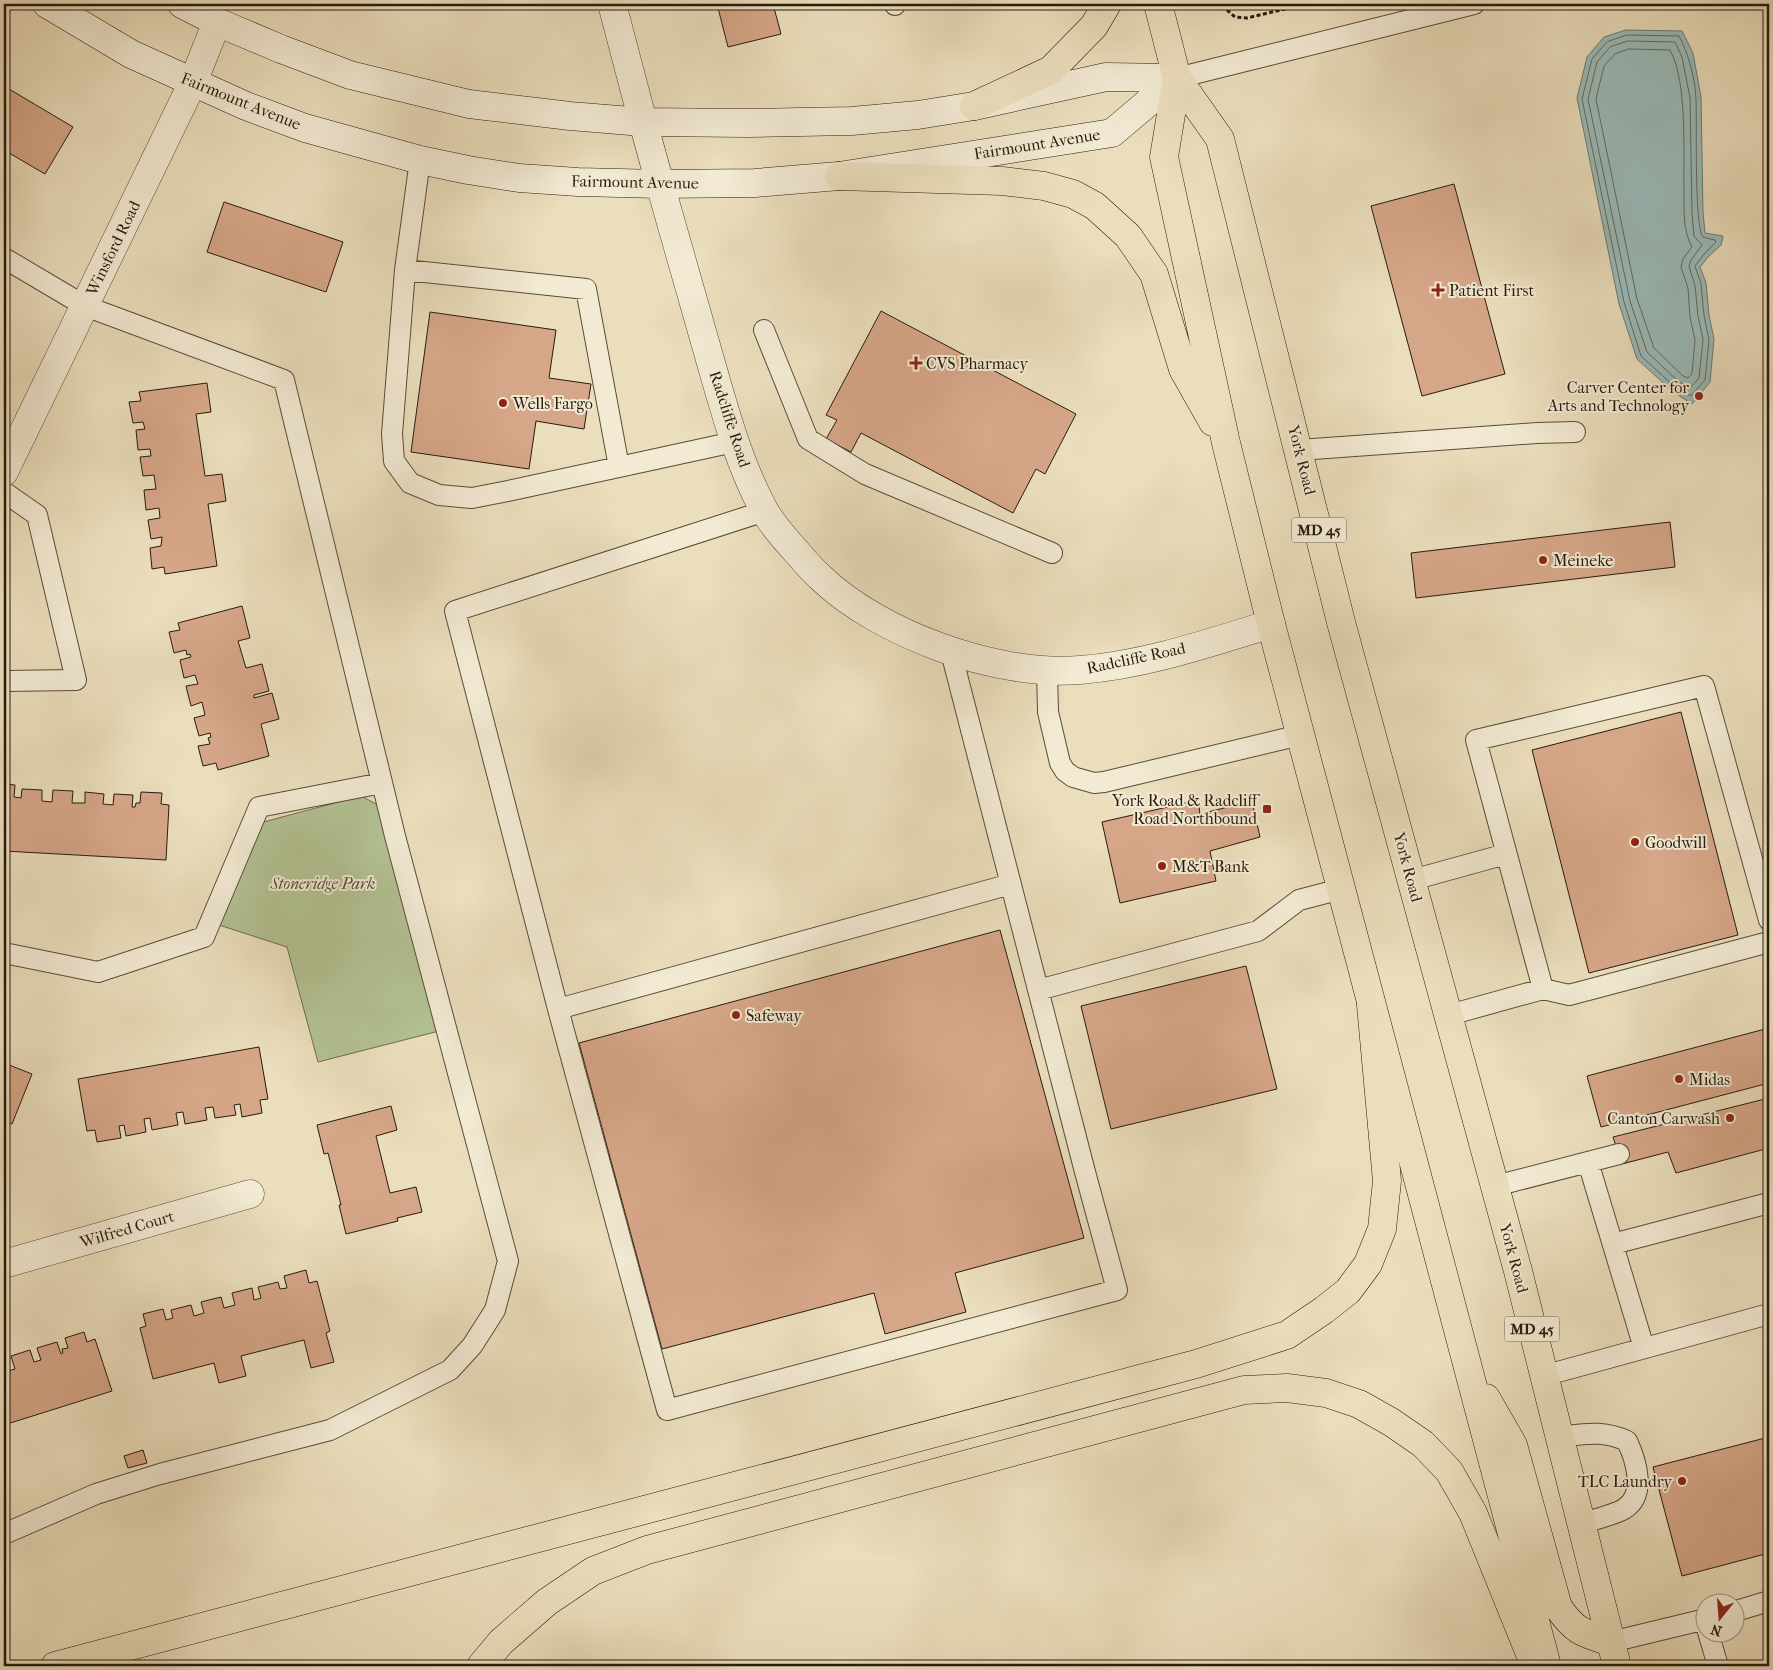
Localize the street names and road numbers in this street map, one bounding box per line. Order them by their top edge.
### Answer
street label: Fairmount Avenue [178,68,304,134]
street label: Fairmount Avenue [972,125,1102,163]
street label: Fairmount Avenue [571,171,699,193]
street label: Winsford Road [81,197,144,299]
street label: Radcliffe Road [705,368,755,470]
street label: York Road [1284,422,1320,497]
road number: MD 45 [1292,518,1346,542]
street label: Radcliffe Road [1085,638,1187,678]
street label: York Road [1389,829,1426,904]
street label: Wilfred Court [77,1206,177,1252]
street label: York Road [1495,1220,1532,1295]
road number: MD 45 [1504,1316,1560,1342]

